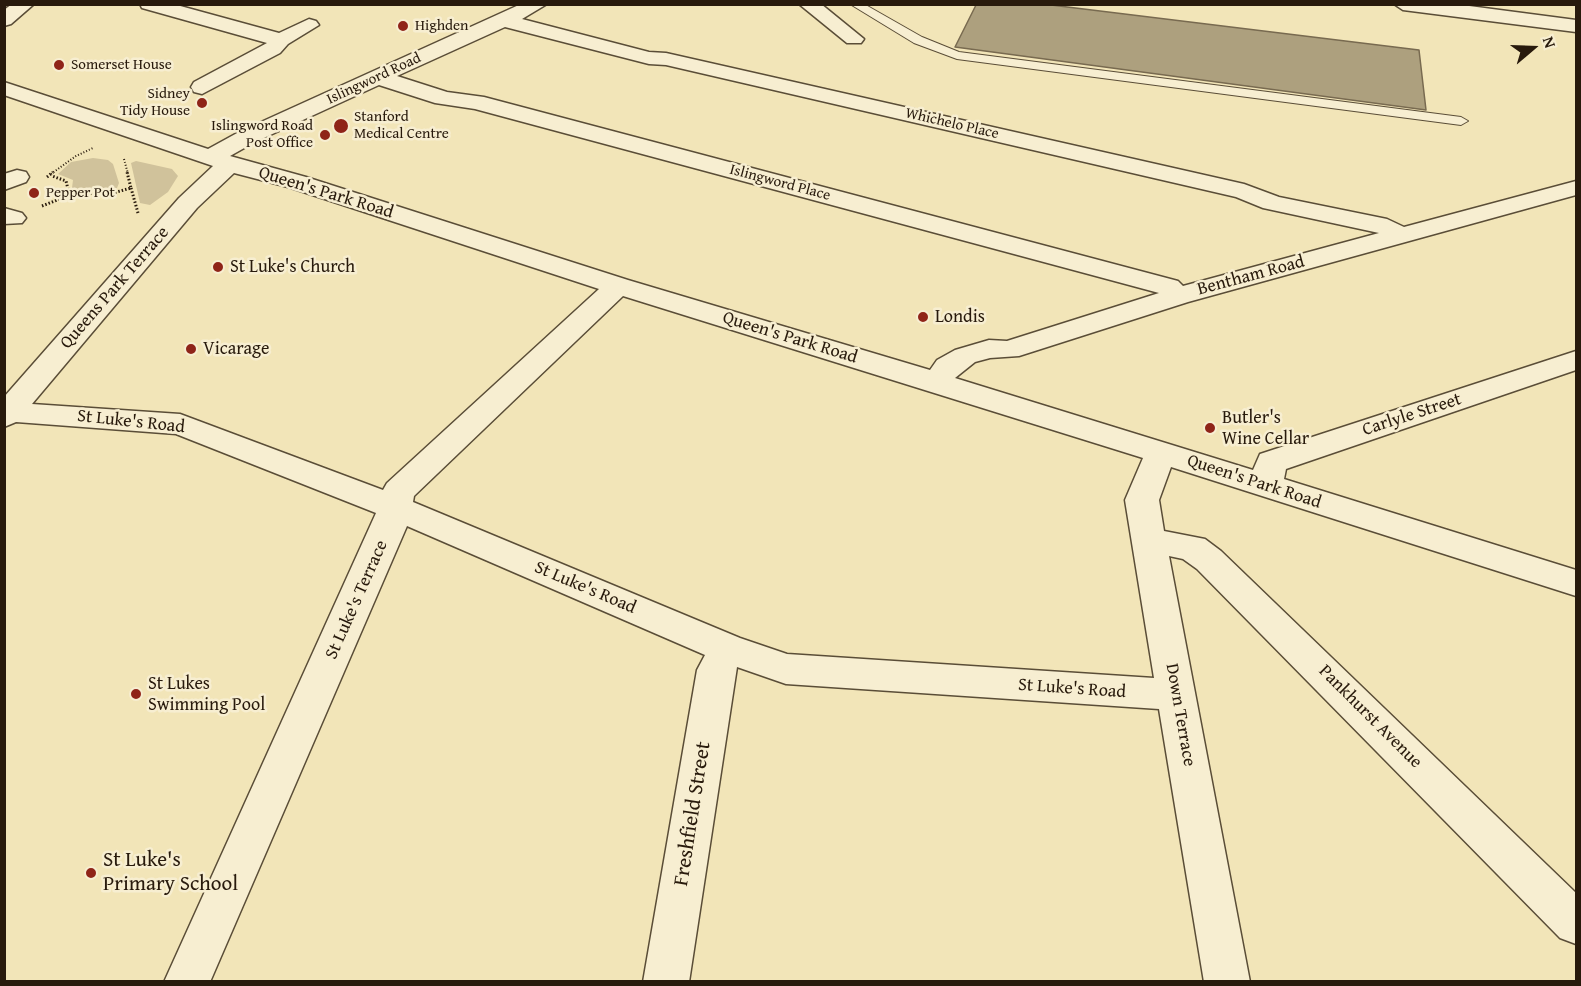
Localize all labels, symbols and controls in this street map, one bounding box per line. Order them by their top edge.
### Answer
place label: Highden [415,17,469,35]
north arrow [1503,18,1563,78]
marker: Highden [396,19,410,33]
text: N [1537,33,1563,51]
street label: Islingword Road [324,49,424,109]
place label: Somerset House [71,56,172,74]
marker: Somerset House [52,58,66,72]
place label: Sidney Tidy House [120,85,190,120]
marker: Sidney Tidy House [195,96,209,110]
street label: Whichelo Place [903,104,1001,144]
place label: Stanford Medical Centre [354,108,449,143]
place label: Islingword Road Post Office [211,117,313,152]
marker: Stanford Medical Centre [332,117,350,135]
marker: Islingword Road Post Office [318,128,332,142]
street label: Islingword Place [728,161,832,205]
street label: Queen's Park Road [256,162,396,224]
place label: Pepper Pot [46,184,115,202]
marker: Pepper Pot [27,186,41,200]
street label: Queens Park Terrace [56,222,174,354]
street label: Bentham Road [1195,251,1307,301]
place label: St Luke's Church [230,256,355,278]
marker: St Luke's Church [211,260,225,274]
place label: Londis [935,306,985,328]
street label: Queen's Park Road [720,307,860,369]
marker: Londis [916,310,930,324]
place label: Vicarage [203,338,269,360]
marker: Vicarage [184,342,198,356]
street label: Carlyle Street [1360,389,1464,441]
street label: St Luke's Road [76,406,186,438]
place label: Butler's Wine Cellar [1222,407,1309,450]
marker: Butler's Wine Cellar [1203,421,1217,435]
street label: Queen's Park Road [1184,450,1324,514]
street label: St Luke's Terrace [321,537,393,663]
street label: St Luke's Road [531,557,639,619]
street label: Pankhurst Avenue [1314,661,1426,773]
street label: Down Terrace [1160,662,1200,768]
place label: St Lukes Swimming Pool [148,673,265,716]
street label: St Luke's Road [1017,674,1127,704]
marker: St Lukes Swimming Pool [129,687,143,701]
street label: Freshfield Street [669,740,717,888]
place label: St Luke's Primary School [103,848,238,898]
marker: St Luke's Primary School [84,866,98,880]

